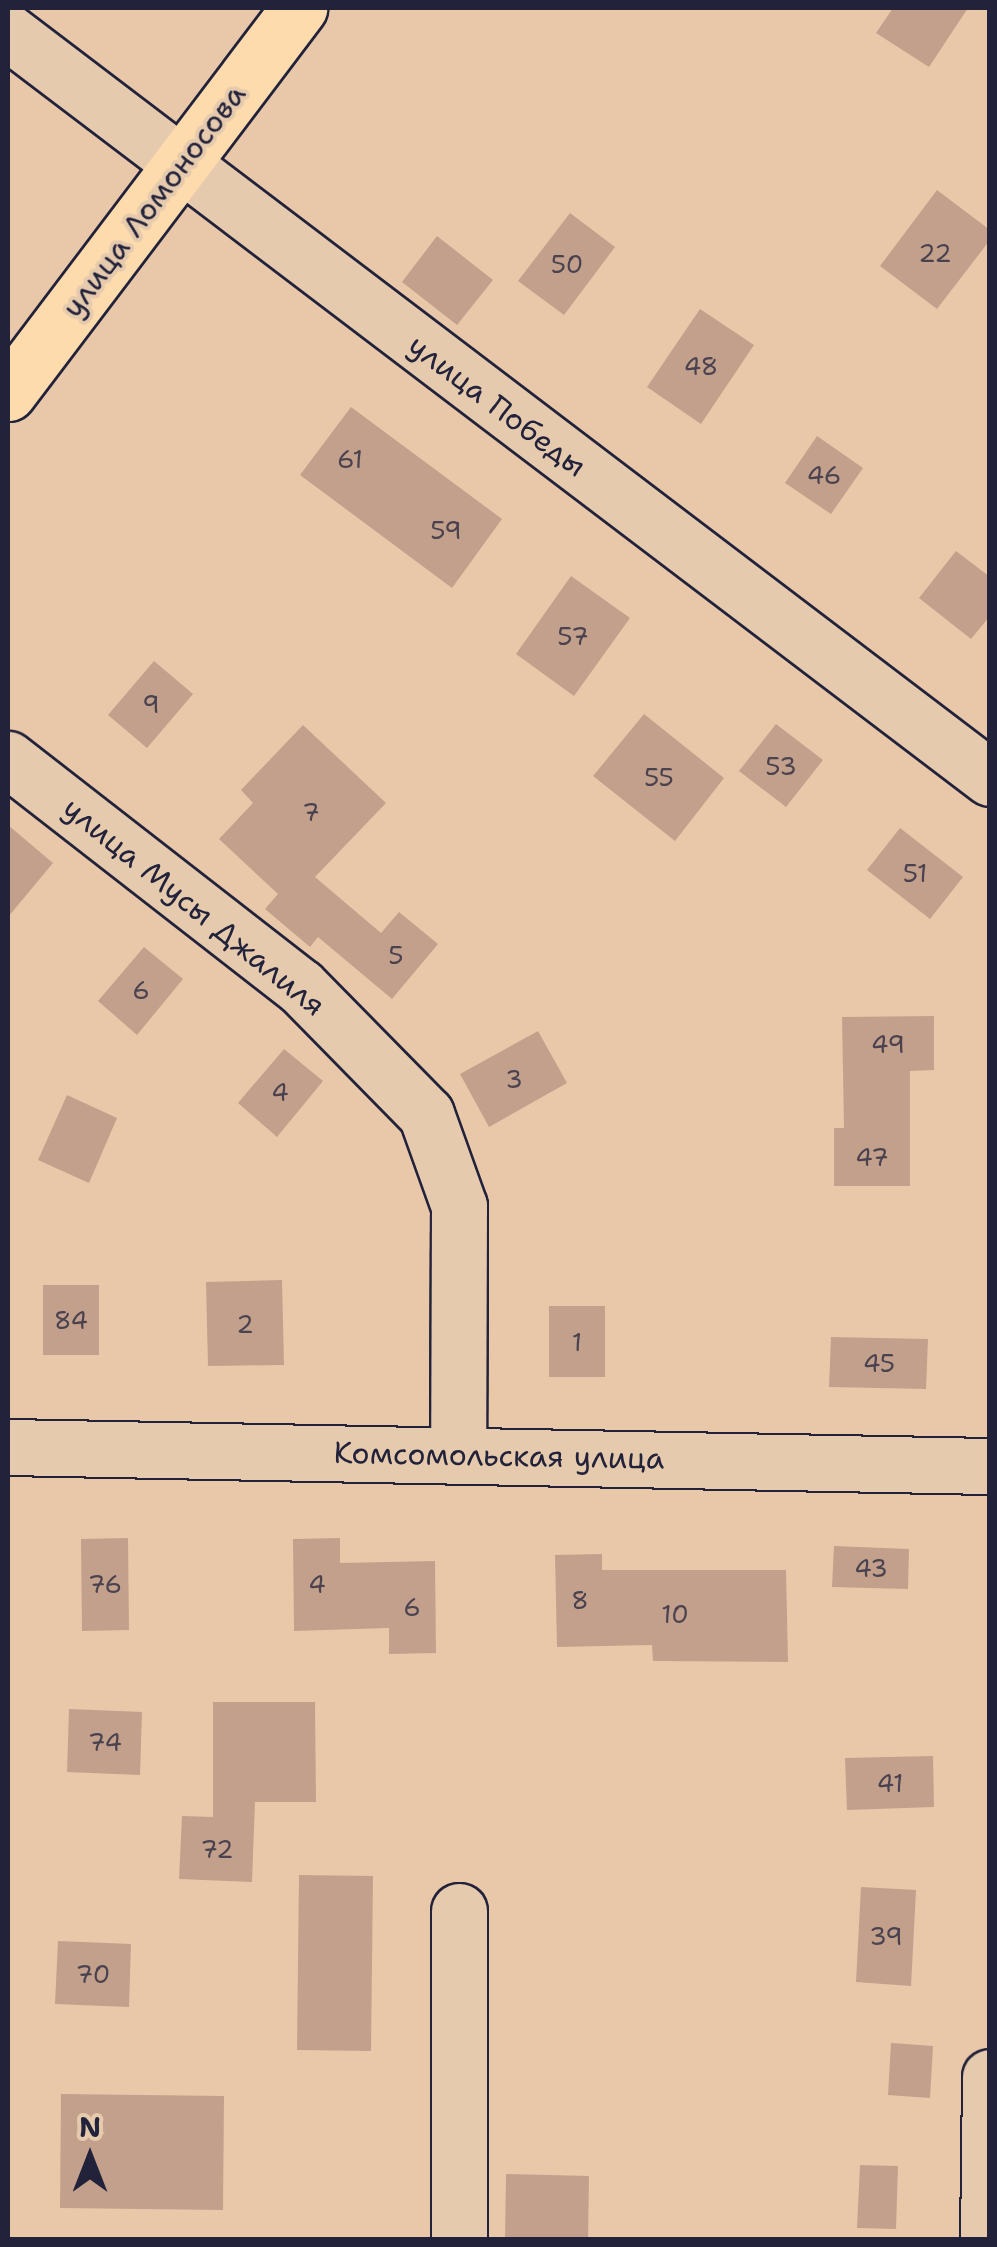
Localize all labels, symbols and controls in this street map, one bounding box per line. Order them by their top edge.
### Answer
street label: улица Ломоносова [55,77,253,325]
house number: 22 [918,238,952,268]
house number: 50 [551,249,583,279]
street label: улица Победы [401,327,593,485]
house number: 48 [684,351,718,381]
house number: 61 [337,444,363,474]
house number: 46 [807,460,841,490]
house number: 59 [430,515,462,545]
house number: 57 [557,621,589,651]
house number: 9 [142,689,160,719]
house number: 53 [765,751,797,781]
house number: 55 [644,762,674,792]
street label: улица Мусы Джалиля [56,790,332,1024]
house number: 7 [302,797,320,827]
house number: 51 [903,858,927,888]
house number: 5 [388,940,404,970]
house number: 6 [132,975,150,1005]
house number: 49 [871,1029,905,1059]
house number: 3 [505,1064,523,1094]
house number: 4 [271,1077,289,1107]
house number: 47 [855,1142,889,1172]
house number: 84 [54,1305,88,1335]
house number: 2 [236,1309,254,1339]
house number: 1 [572,1327,582,1357]
house number: 45 [863,1348,895,1378]
street label: Комсомольская улица [333,1435,665,1477]
house number: 43 [854,1553,888,1583]
house number: 76 [88,1569,122,1599]
house number: 4 [308,1569,326,1599]
house number: 8 [571,1585,589,1615]
house number: 6 [403,1592,421,1622]
house number: 10 [661,1599,689,1629]
house number: 74 [88,1727,122,1757]
house number: 41 [877,1768,903,1798]
house number: 72 [201,1834,233,1864]
house number: 39 [869,1921,903,1951]
house number: 70 [76,1959,110,1989]
north arrow [40,2107,140,2207]
text: N [79,2108,101,2146]

